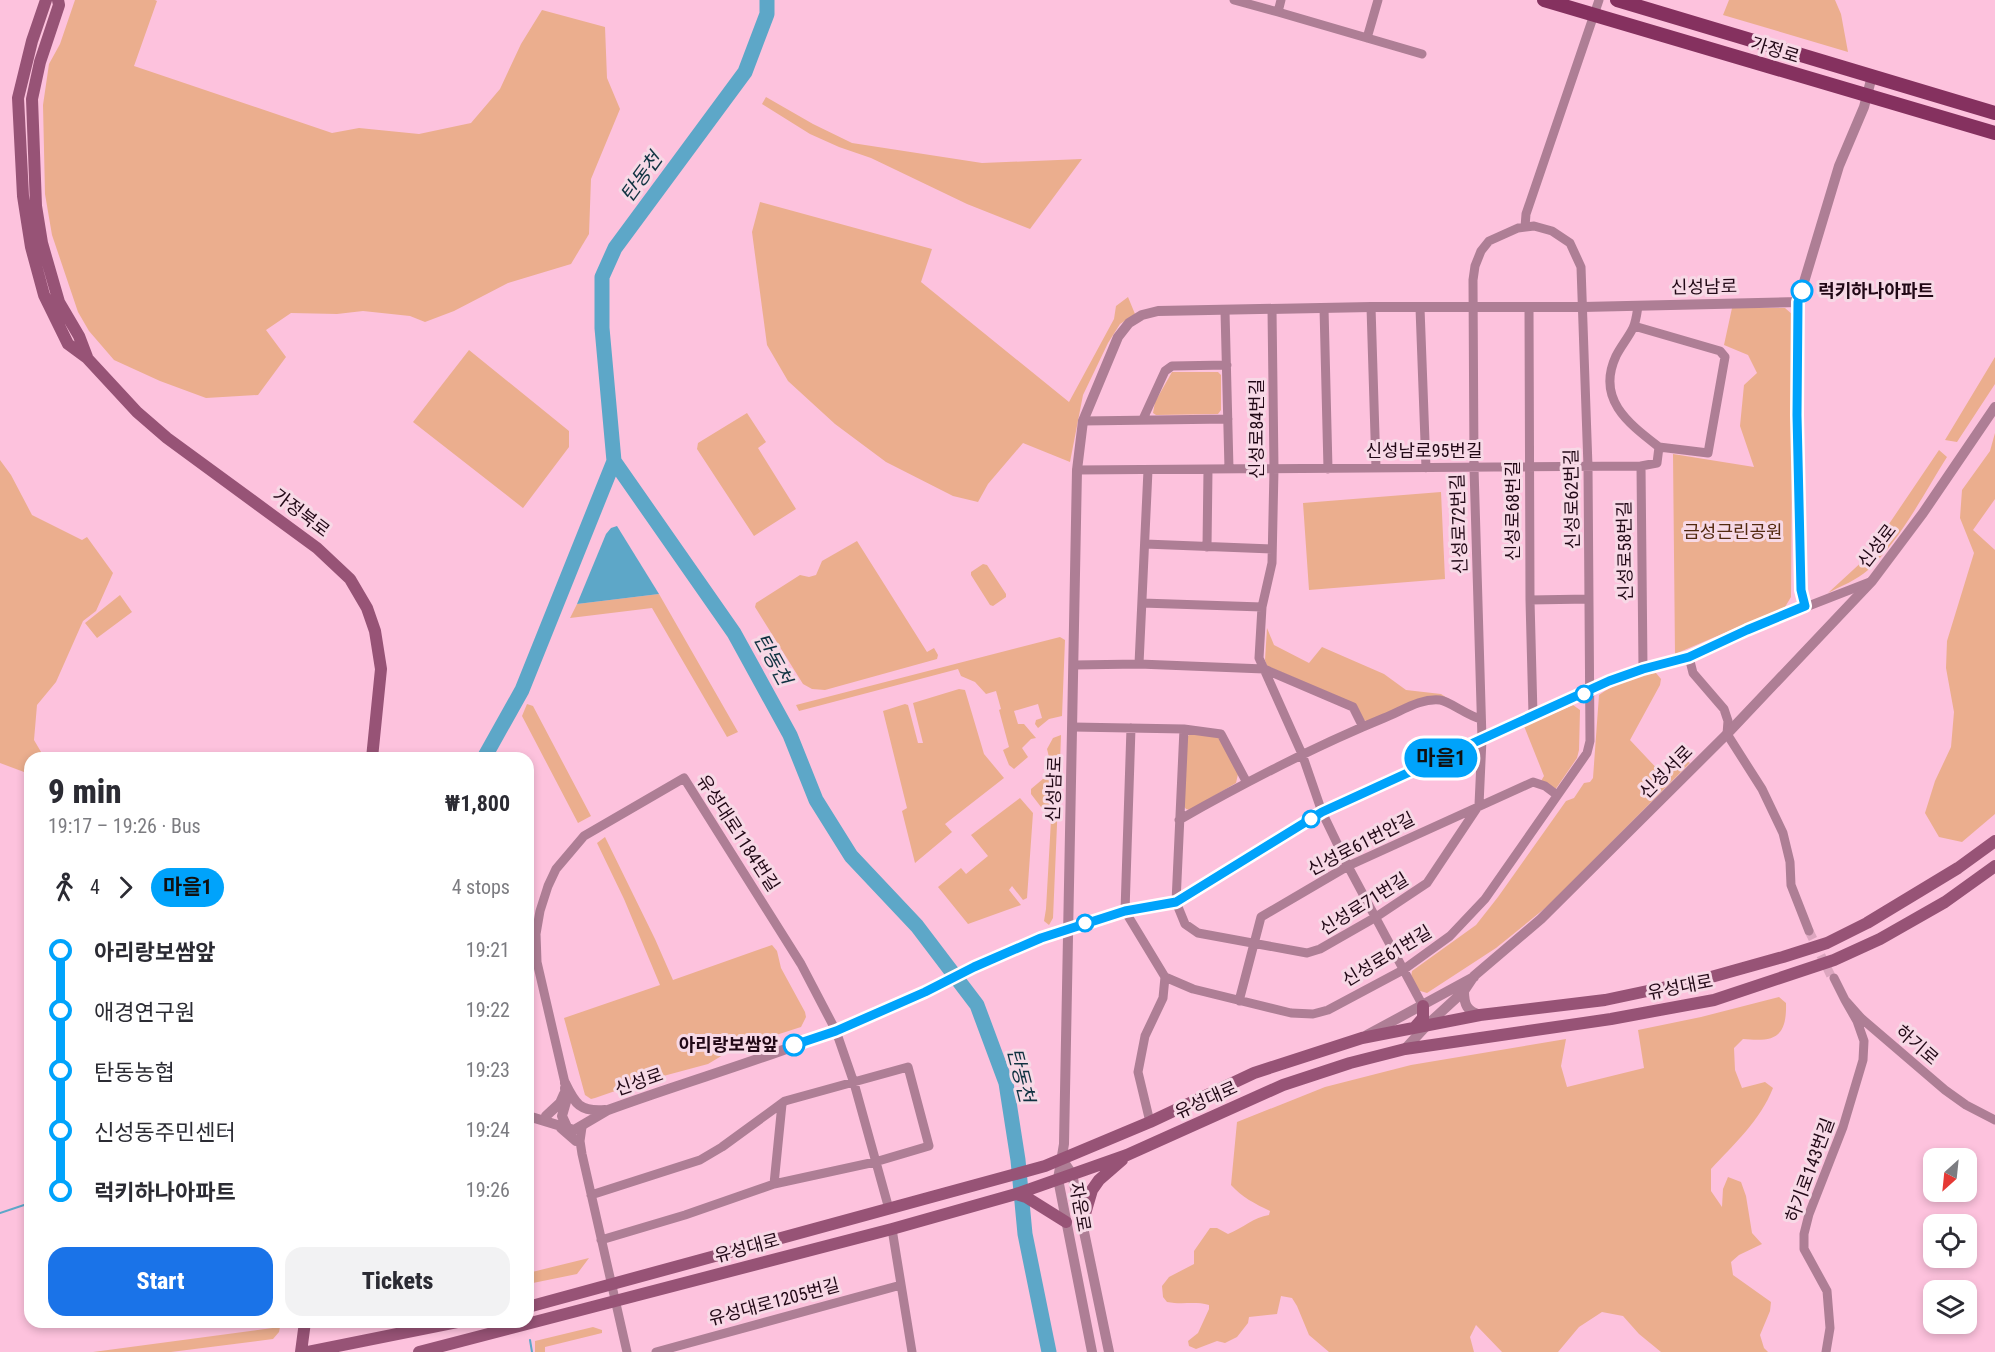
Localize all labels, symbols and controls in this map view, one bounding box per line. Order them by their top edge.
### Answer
street label: 가정로 [1748,32,1802,67]
water label: 탄동천 [615,146,668,206]
street label: 신성남로 [1671,275,1737,298]
marker: 럭키하나아파트 [1791,280,1813,302]
place label: 럭키하나아파트 [1818,280,1934,301]
street label: 신성로84번길 [1246,379,1267,479]
street label: 신성남로95번길 [1365,440,1483,461]
street label: 신성로62번길 [1560,449,1583,549]
street label: 신성로68번길 [1502,461,1523,561]
street label: 신성로72번길 [1446,473,1471,575]
street label: 가정북로 [269,484,334,541]
street label: 신성로58번길 [1613,501,1636,601]
street label: 신성로 [1853,520,1900,572]
park label: 금성근린공원 [1683,521,1783,542]
water label: 탄동천 [749,629,798,691]
unlabelled marker [1575,685,1593,703]
line badge: 마을1 [1406,738,1476,777]
street label: 신성서로 [1635,741,1696,802]
text: 마을1 [1416,746,1466,770]
street label: 신성남로 [1042,756,1065,822]
street label: 유성대로1184번길 [693,770,784,895]
text: 9 min [48,772,122,811]
text: ₩1,800 [445,791,510,816]
street label: 신성로61번안길 [1304,808,1418,880]
unlabelled marker [1302,810,1320,828]
text: 19:17 – 19:26 · Bus [48,814,201,838]
street label: 신성로71번길 [1316,868,1412,939]
icon: walk [48,871,81,904]
icon: forward [109,871,142,904]
text: 4 [90,875,100,899]
text: 마을1 [163,875,212,899]
text: 4 stops [452,875,510,899]
unlabelled marker [1076,914,1094,932]
street label: 신성로61번길 [1338,921,1435,990]
text: 19:21 [466,938,510,962]
text: 아리랑보쌈앞 [94,940,215,965]
street label: 유성대로 [1645,970,1714,1003]
text: 19:22 [466,998,510,1022]
text: 애경연구원 [94,1000,195,1025]
street label: 하기로 [1892,1020,1943,1069]
place label: 아리랑보쌈앞 [679,1034,778,1055]
marker: 아리랑보쌈앞 [783,1034,805,1056]
water label: 탄동천 [1003,1045,1040,1107]
text: 19:23 [466,1058,510,1082]
text: 탄동농협 [94,1060,175,1085]
street label: 신성로 [612,1064,666,1100]
street label: 유성대로 [1171,1076,1240,1123]
street label: 하기로143번길 [1781,1115,1838,1225]
text: 19:24 [466,1118,510,1142]
text: 신성동주민센터 [94,1120,236,1145]
north arrow [1923,1148,1977,1202]
map controls [1923,1148,1977,1334]
text: 19:26 [466,1178,510,1202]
text: 럭키하나아파트 [94,1180,236,1205]
street label: 자운로 [1066,1181,1095,1233]
button: locate [1923,1214,1977,1268]
street label: 유성대로 [712,1229,782,1266]
button: Start [48,1247,273,1316]
button: Tickets [285,1247,510,1316]
street label: 유성대로1205번길 [706,1274,842,1329]
button: layers [1923,1280,1977,1334]

